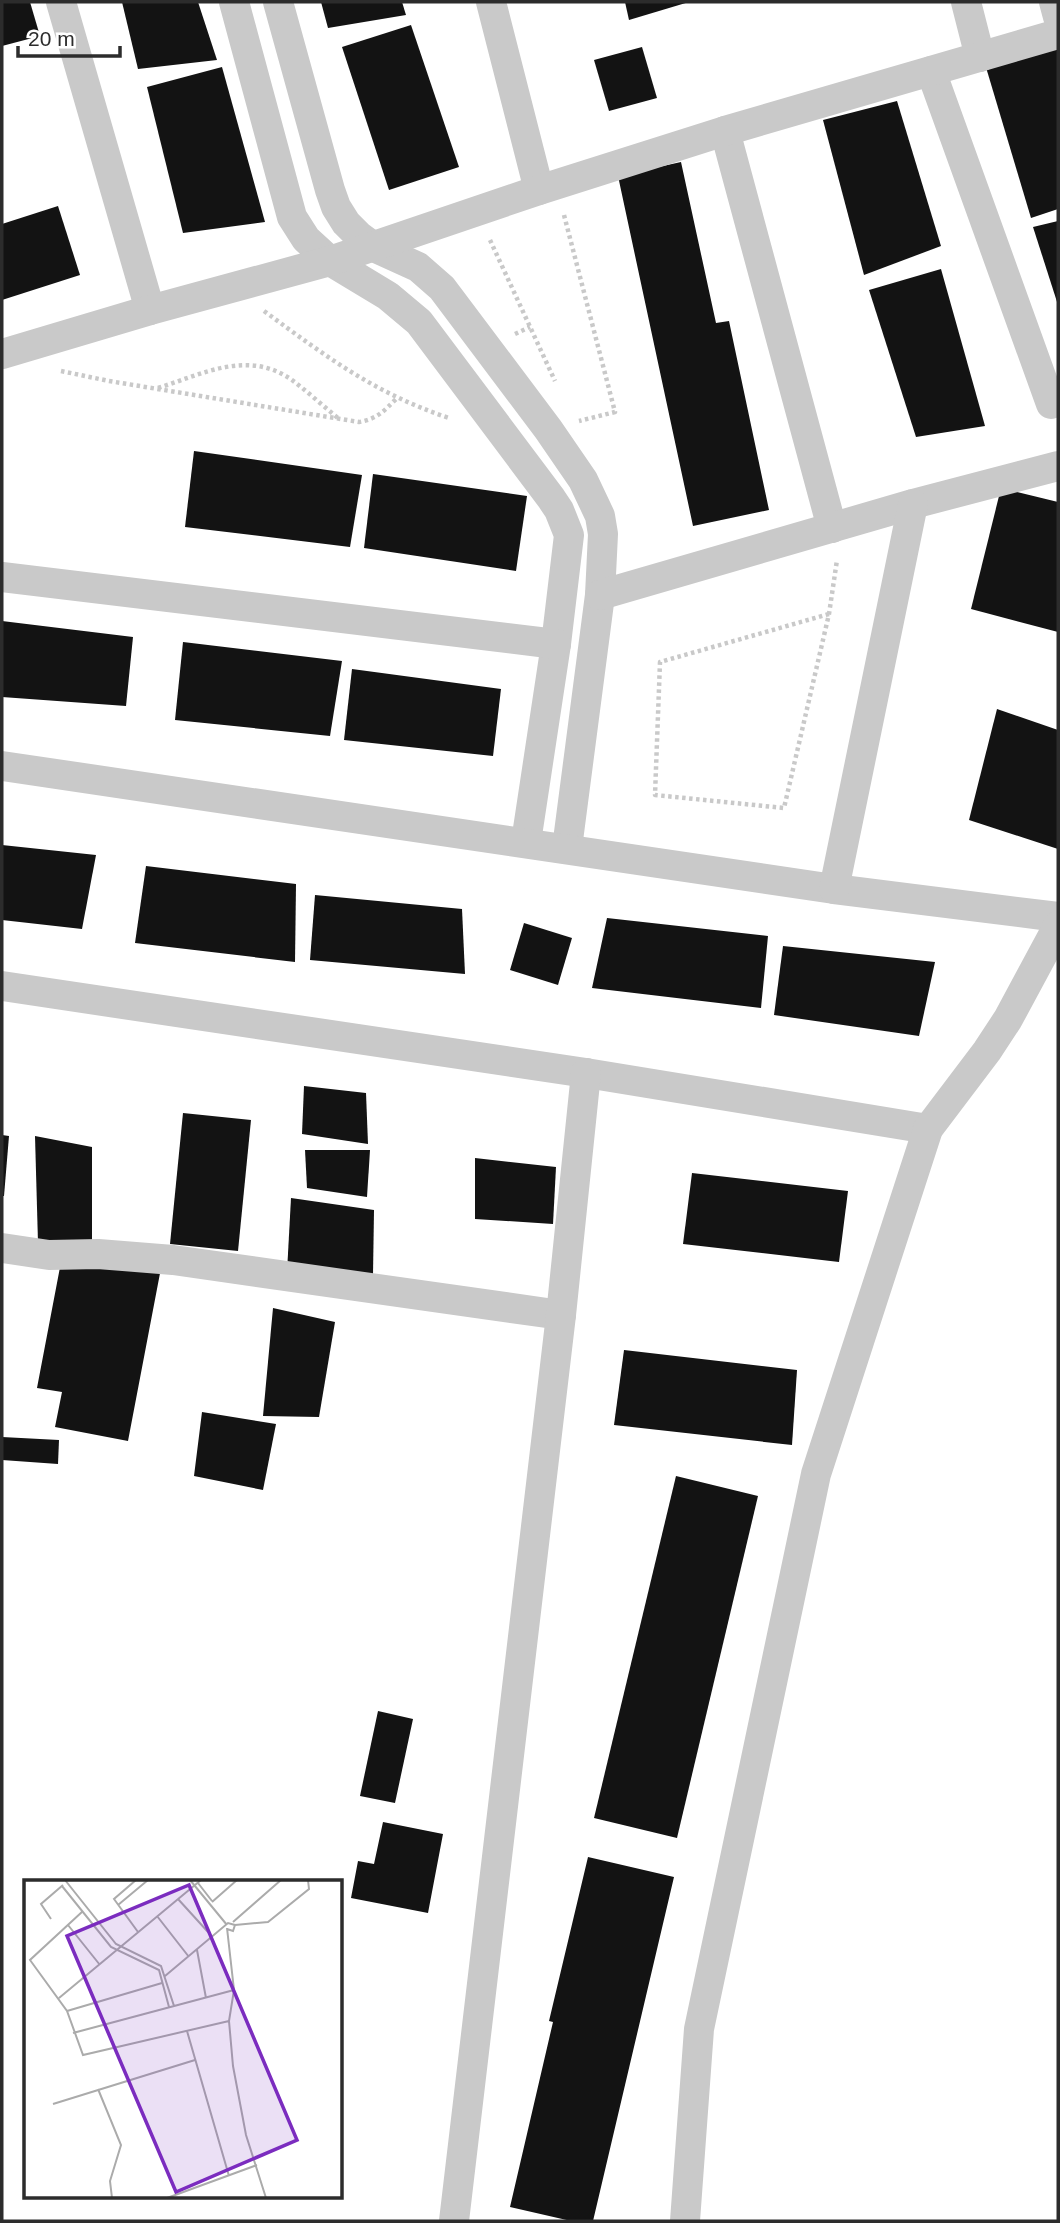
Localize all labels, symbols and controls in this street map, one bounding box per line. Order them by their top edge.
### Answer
scale bar [18,14,119,58]
text: 20 m [28,27,75,50]
inset map [24,1880,343,2198]

